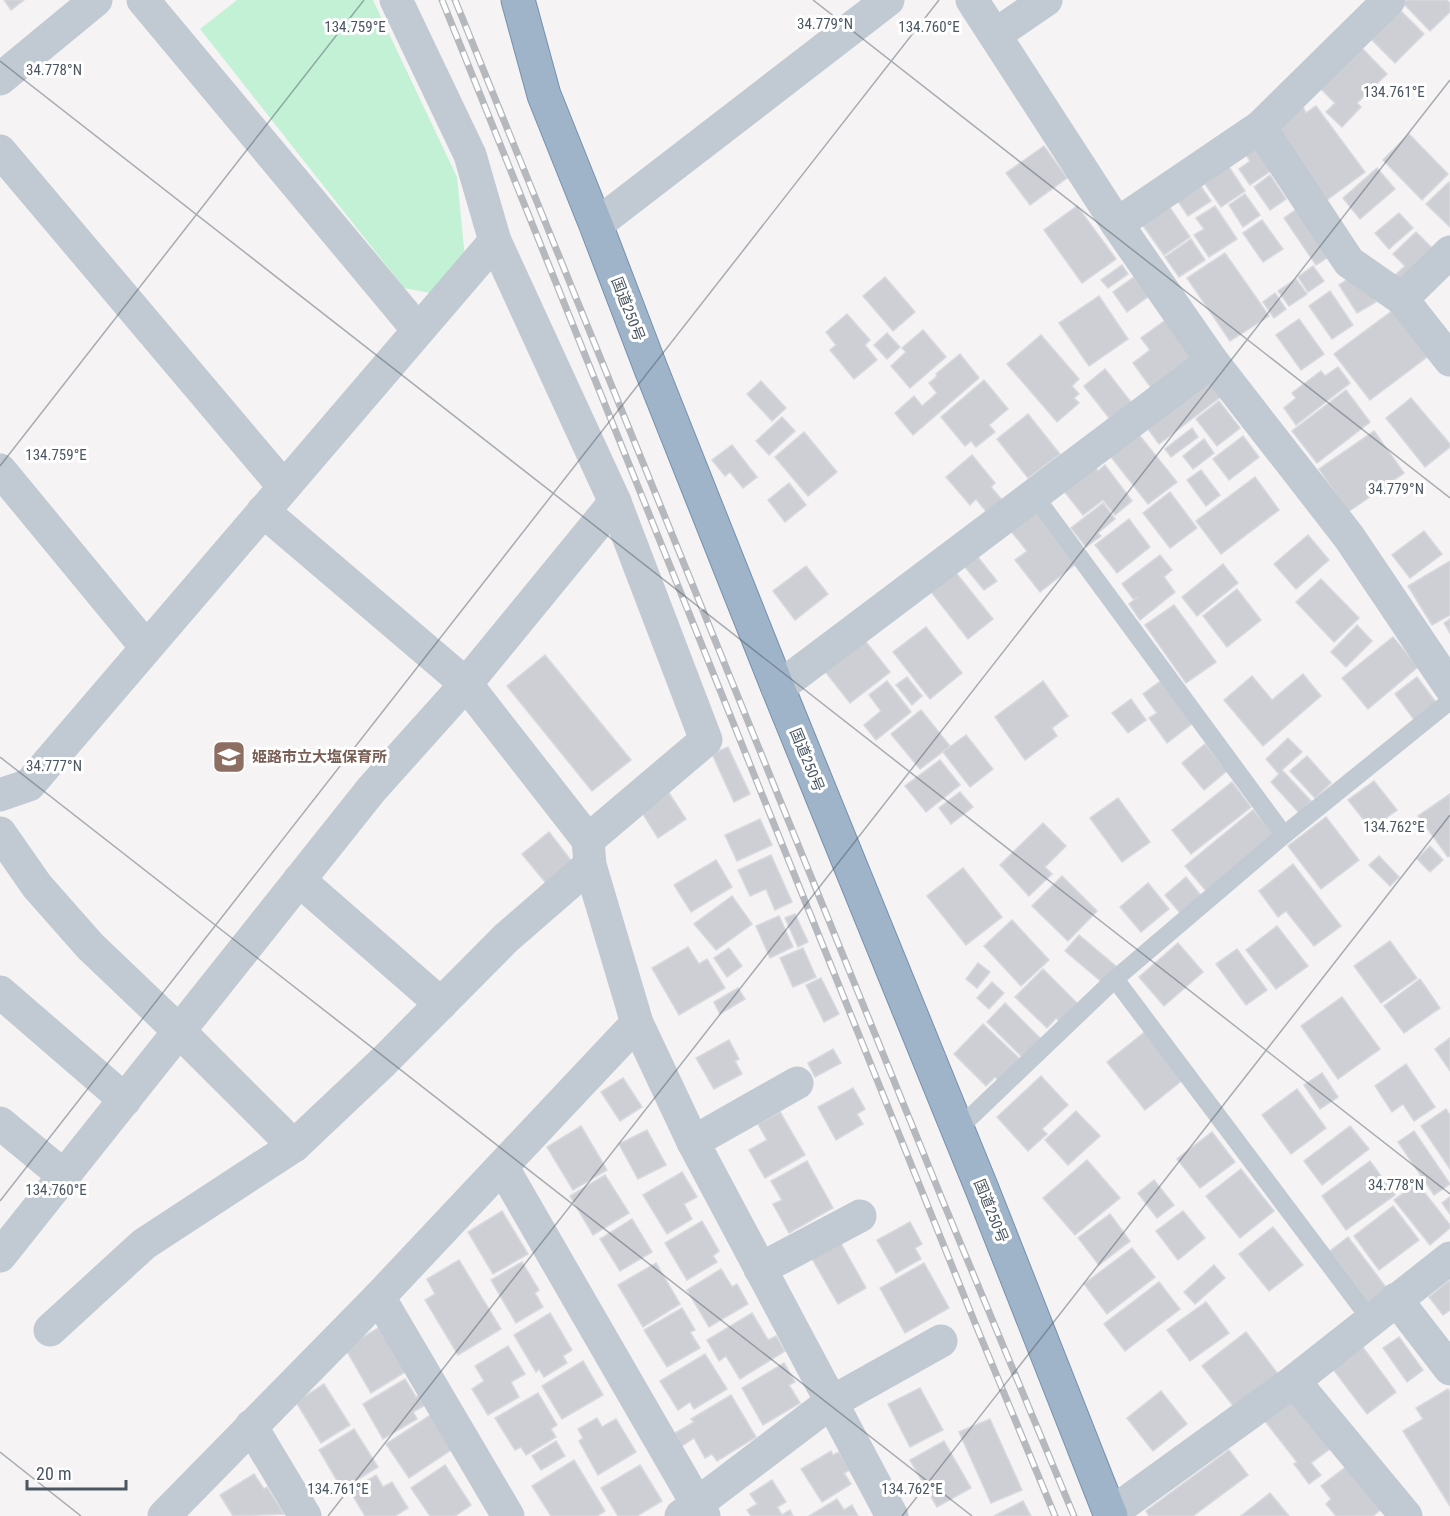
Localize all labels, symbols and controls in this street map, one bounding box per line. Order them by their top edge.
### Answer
text: 34.779°N [797,15,853,33]
text: 134.759°E [324,18,386,36]
text: 134.760°E [898,18,960,36]
text: 34.778°N [26,61,82,79]
text: 134.761°E [1363,83,1425,101]
street label: 国道250号 [608,274,648,344]
text: 134.759°E [25,446,87,464]
text: 34.779°N [1368,480,1424,498]
street label: 国道250号 [786,725,828,795]
school or university icon: 姫路市立大塩保育所 [211,739,247,775]
place label: 姫路市立大塩保育所 [252,748,387,766]
text: 34.777°N [26,757,82,775]
text: 134.762°E [1363,818,1425,836]
street label: 国道250号 [970,1176,1012,1246]
text: 34.778°N [1368,1176,1424,1194]
text: 134.760°E [25,1181,87,1199]
scale bar [27,1453,126,1491]
text: 20 m [36,1463,71,1484]
text: 134.761°E [307,1480,369,1498]
text: 134.762°E [881,1480,943,1498]

